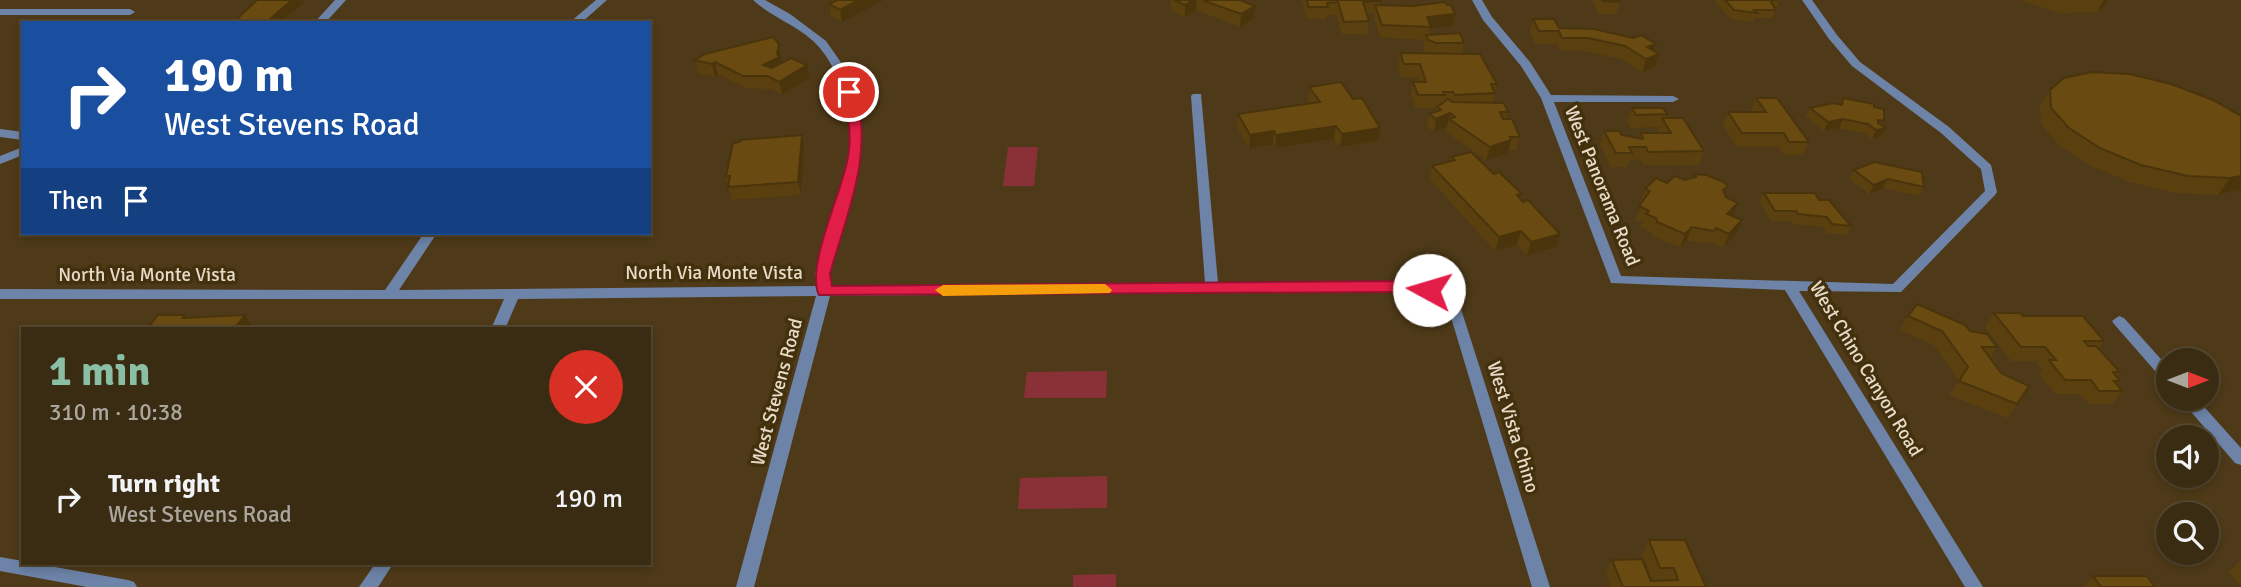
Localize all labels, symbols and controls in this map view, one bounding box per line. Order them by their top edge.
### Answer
text: 190 m [164,45,294,105]
icon: right [49,49,140,140]
pin [819,62,879,122]
icon: arrive [830,73,868,111]
street label: West Panorama Road [1559,103,1645,269]
text: West Stevens Road [164,105,420,144]
icon: arrive [117,182,155,220]
text: Then [49,185,103,217]
position arrow [1392,253,1466,327]
street label: North Via Monte Vista [625,261,803,285]
street label: North Via Monte Vista [58,263,236,287]
street label: West Chino Canyon Road [1804,277,1928,461]
street label: West Stevens Road [746,316,808,468]
text: 1 min [49,346,150,397]
north arrow [2156,348,2219,411]
map controls [2156,348,2219,565]
button: close [549,350,623,424]
street label: West Vista Chino [1482,358,1544,496]
text: 310 m · 10:38 [49,398,183,427]
button: sound [2156,425,2219,488]
text: Turn right [108,468,220,500]
icon: right [49,480,87,518]
text: 190 m [554,483,623,515]
text: West Stevens Road [108,500,292,529]
button: search [2156,502,2219,565]

